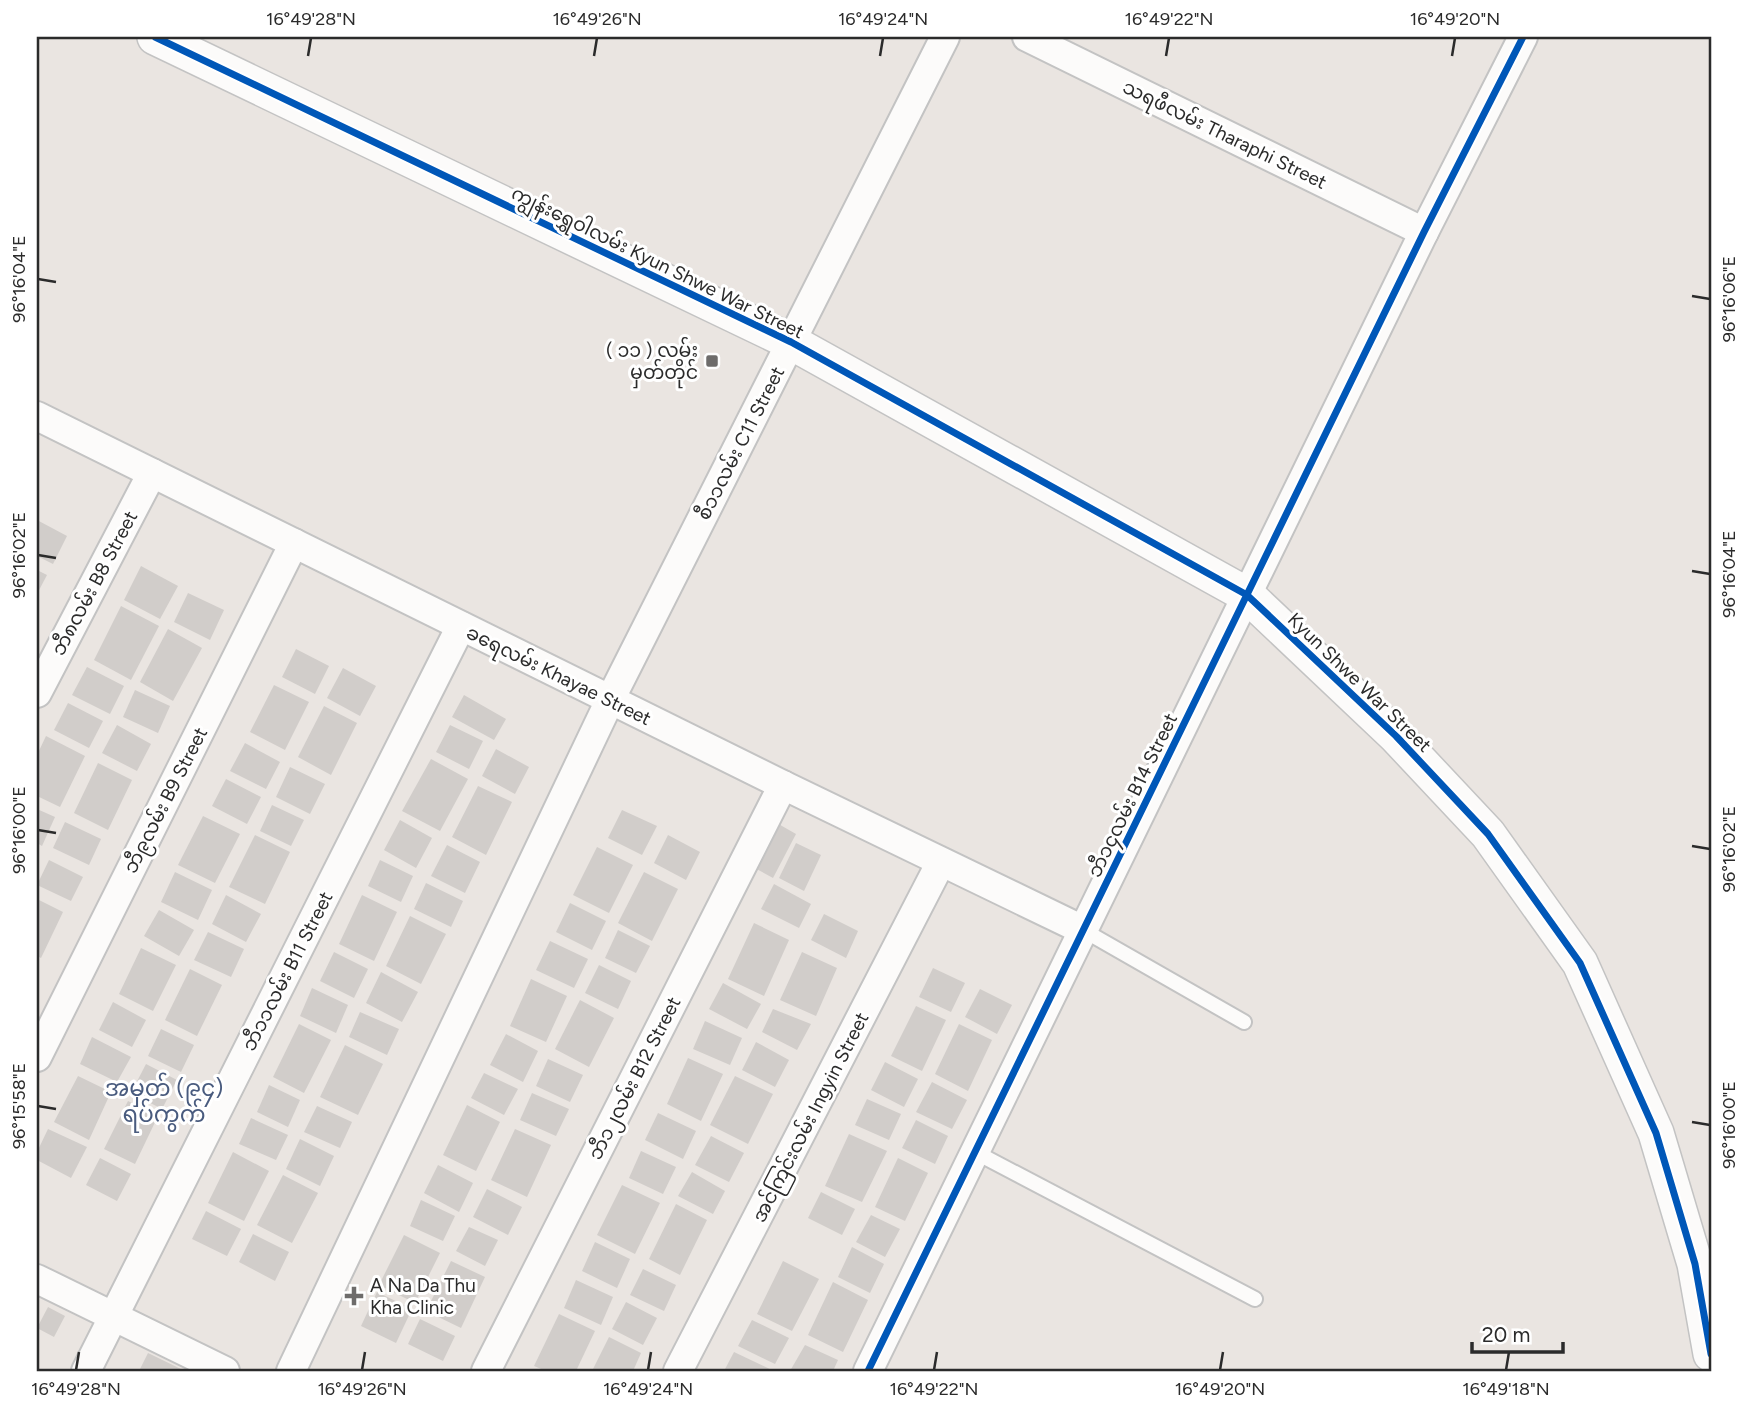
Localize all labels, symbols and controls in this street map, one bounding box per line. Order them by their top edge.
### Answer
text: 16°49'28"N [266,8,356,30]
text: 16°49'26"N [552,8,642,30]
text: 16°49'24"N [838,8,928,30]
text: 16°49'22"N [1124,8,1214,30]
text: 16°49'20"N [1410,8,1500,30]
street label: သရဖီလမ်း Tharaphi Street [1117,72,1332,197]
street label: ကျွန်းရွှေဝါလမ်း Kyun Shwe War Street [505,179,809,349]
text: 96°16'04"E [8,235,30,323]
text: 96°16'06"E [1718,256,1740,342]
place label: ( ၁၁ ) လမ်း မှတ်တိုင် [606,336,698,389]
marker: ( ၁၁ ) လမ်း မှတ်တိုင် [704,353,720,369]
street label: စီ၁၁လမ်း C11 Street [689,361,789,524]
street label: ဘီ၈လမ်း B8 Street [44,506,142,659]
text: 96°16'02"E [8,512,30,598]
text: 96°16'04"E [1718,530,1740,618]
street label: Kyun Shwe War Street [1283,608,1436,757]
street label: ခရေလမ်း Khayae Street [461,618,656,734]
street label: ဘီ၁၄လမ်း B14 Street [1080,708,1186,883]
street label: ဘီ၉လမ်း B9 Street [116,722,216,879]
text: 96°16'00"E [8,786,30,874]
text: 96°16'02"E [1718,806,1740,892]
street label: ဘီ၁၁လမ်း B11 Street [235,886,338,1055]
street label: ဘီ၁၂လမ်း B12 Street [581,992,689,1165]
street label: အင်ကြင်းလမ်း Ingyin Street [745,1007,877,1228]
text: 96°15'58"E [8,1063,30,1149]
district label: အမှတ် (၉၄) ရပ်ကွက် [105,1072,223,1133]
text: 96°16'00"E [1718,1081,1740,1169]
place label: A Na Da Thu Kha Clinic [370,1274,476,1319]
marker: A Na Da Thu Kha Clinic [344,1286,364,1306]
scale bar [1472,1310,1562,1354]
text: 20 m [1482,1322,1530,1347]
text: 16°49'28"N [31,1378,121,1400]
text: 16°49'26"N [317,1378,407,1400]
text: 16°49'24"N [603,1378,693,1400]
text: 16°49'22"N [889,1378,979,1400]
text: 16°49'20"N [1175,1378,1265,1400]
text: 16°49'18"N [1462,1378,1550,1400]

